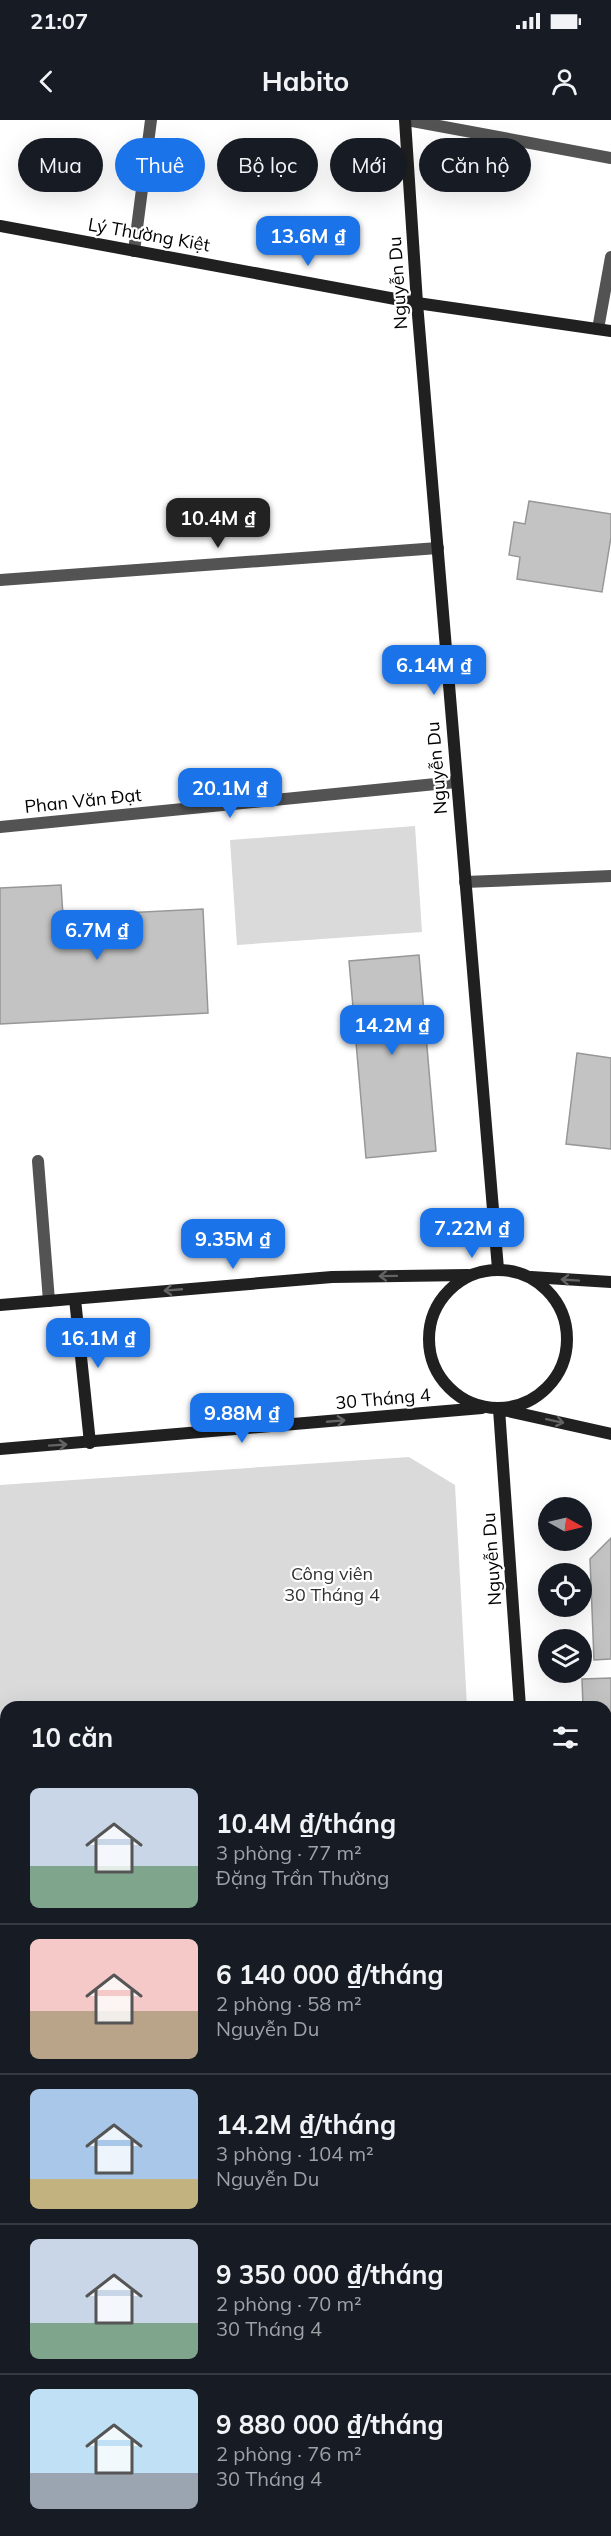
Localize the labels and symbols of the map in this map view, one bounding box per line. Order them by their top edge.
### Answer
street label: Lý Thường Kiệt [86,212,212,257]
pin: 13.6M ₫ [253,216,363,267]
street label: Nguyễn Du [383,236,412,330]
pin: 10.4M ₫ [163,498,273,549]
pin: 6.14M ₫ [379,645,489,696]
street label: Nguyễn Du [421,721,452,815]
pin: 20.1M ₫ [175,768,285,819]
street label: Phan Văn Đạt [23,783,143,818]
pin: 6.7M ₫ [48,910,146,961]
pin: 14.2M ₫ [337,1005,447,1056]
pin: 7.22M ₫ [417,1208,527,1259]
pin: 9.35M ₫ [178,1219,288,1270]
one-way arrow [379,1270,399,1282]
one-way arrow [561,1274,581,1285]
one-way arrow [163,1285,183,1296]
pin: 16.1M ₫ [43,1318,153,1369]
street label: 30 Tháng 4 [334,1383,432,1414]
pin: 9.88M ₫ [187,1393,297,1444]
one-way arrow [326,1415,346,1426]
one-way arrow [545,1416,564,1428]
one-way arrow [48,1439,68,1450]
north arrow [538,1497,592,1551]
street label: Nguyễn Du [477,1512,506,1606]
park label: Công viên 30 Tháng 4 [284,1562,380,1606]

